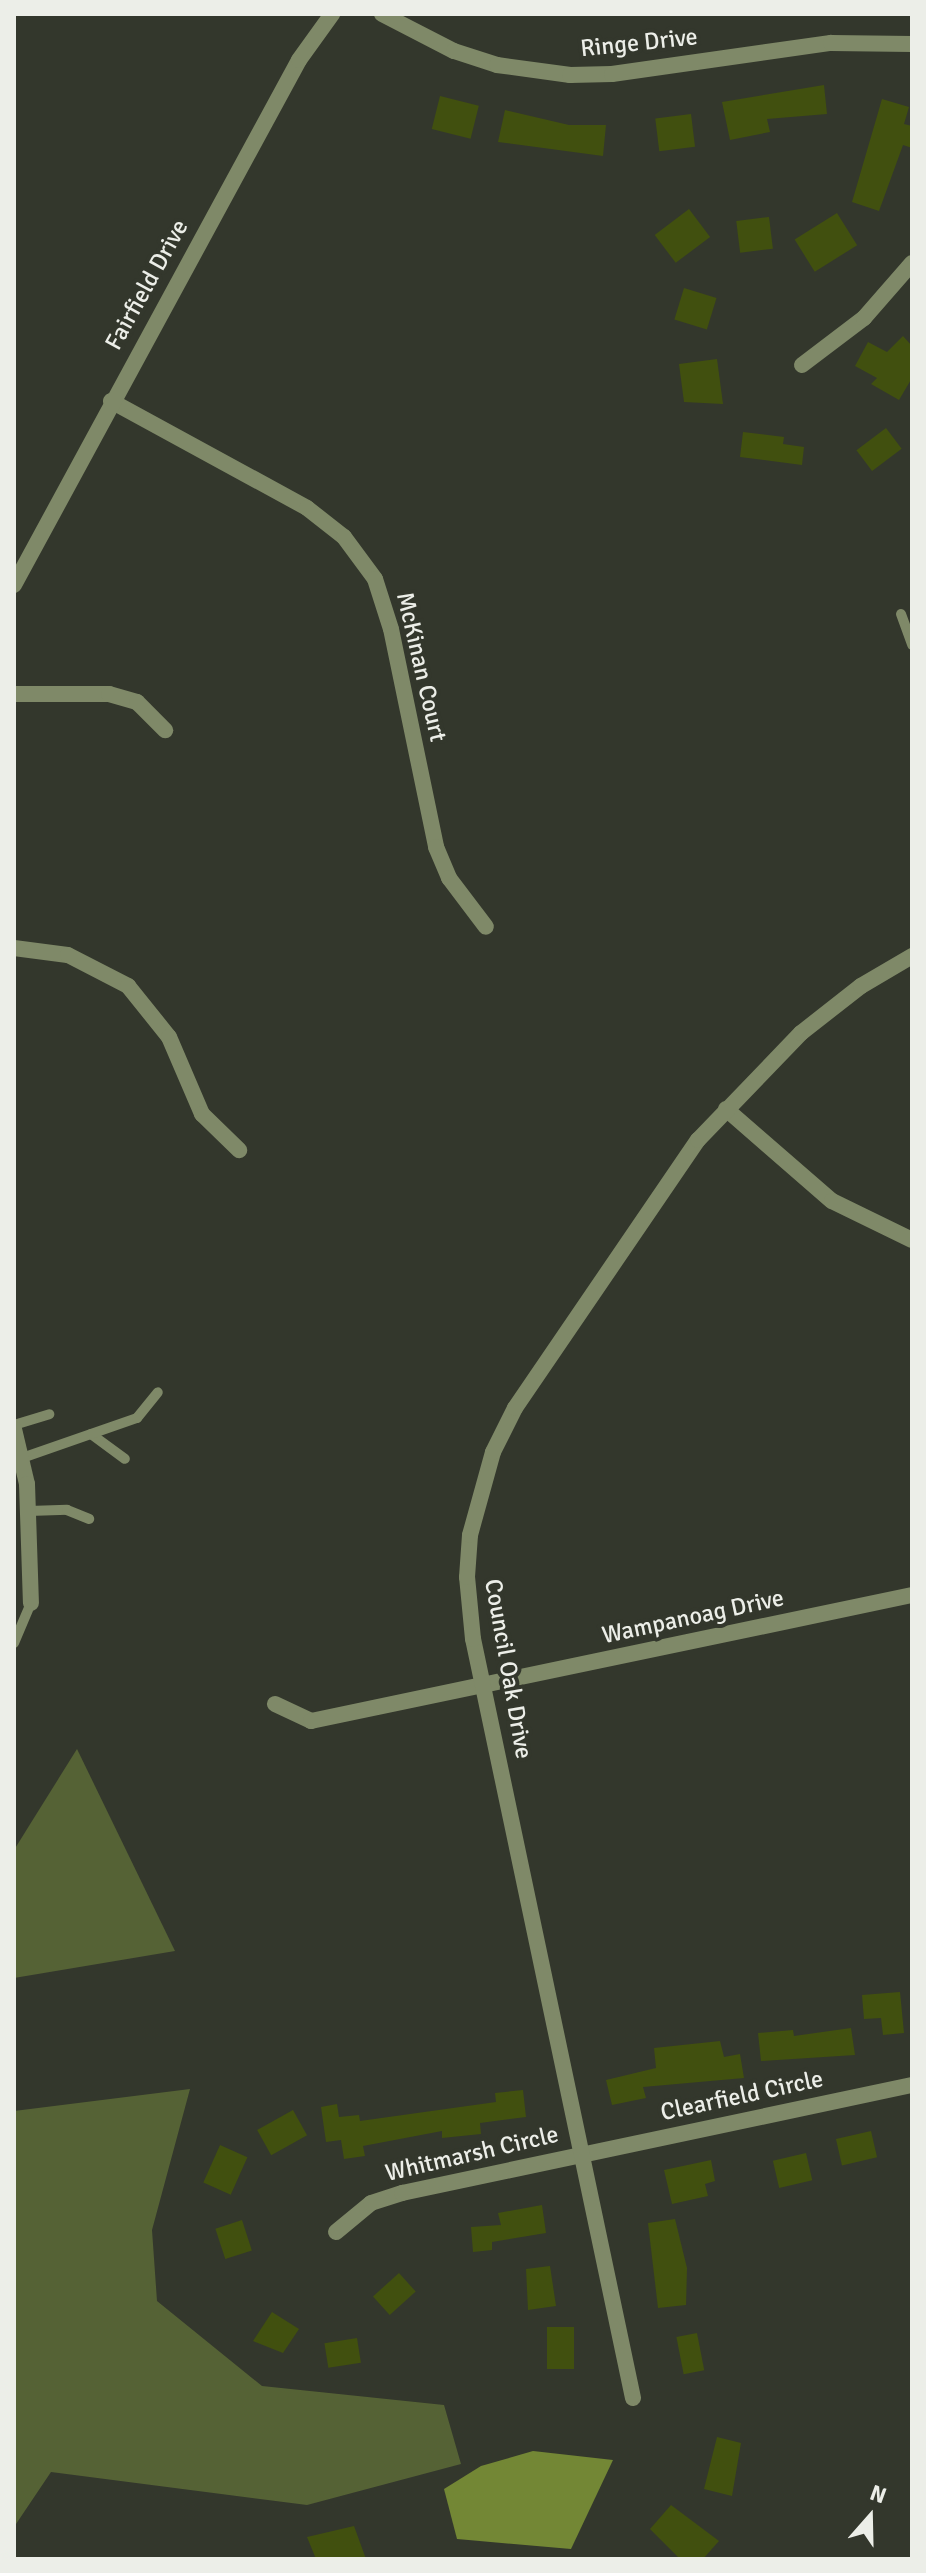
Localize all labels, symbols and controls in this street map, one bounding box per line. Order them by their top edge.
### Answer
street label: Ringe Drive [579,23,699,63]
street label: Fairfield Drive [99,215,195,355]
street label: McKinan Court [390,589,452,745]
street label: Council Oak Drive [478,1577,538,1761]
street label: Wampanoag Drive [600,1584,786,1650]
street label: Clearfield Circle [658,2065,826,2127]
street label: Whitmarsh Circle [383,2120,561,2188]
north arrow [830,2477,910,2557]
text: N [867,2479,890,2509]

